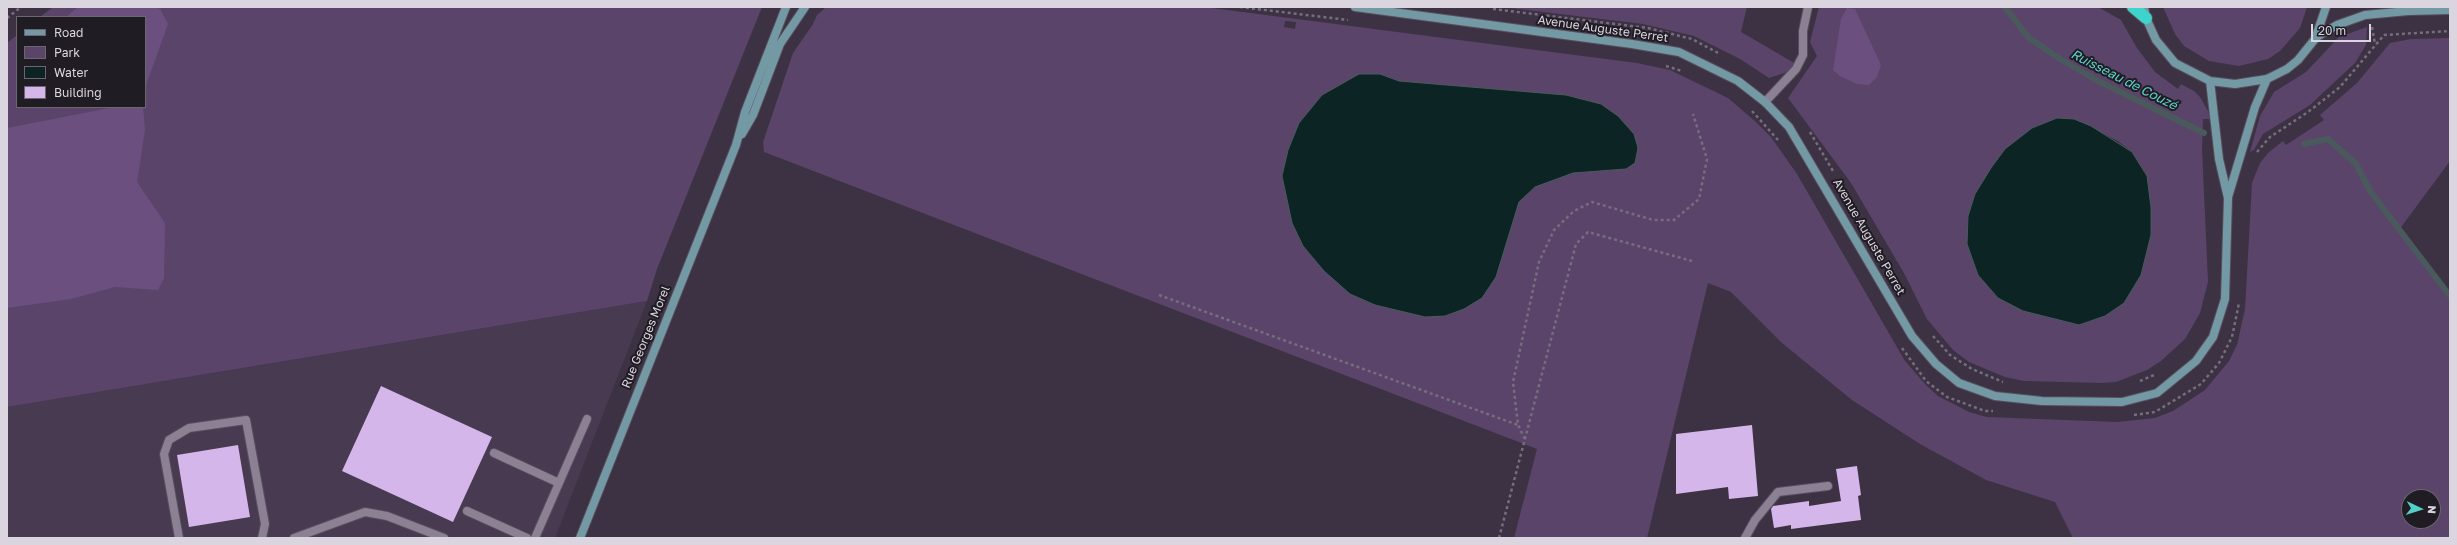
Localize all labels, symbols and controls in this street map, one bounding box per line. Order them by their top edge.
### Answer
street label: Avenue Auguste Perret [1537,13,1669,45]
legend [16,16,146,108]
scale bar [2313,16,2373,42]
text: 20 m [2318,23,2346,38]
text: Road [54,25,83,40]
text: Park [54,45,80,60]
water label: Ruisseau de Couzé [2068,46,2180,114]
text: Water [54,65,88,80]
text: Building [54,85,102,100]
street label: Avenue Auguste Perret [1830,176,1908,298]
street label: Rue Georges Morel [619,284,673,390]
north arrow [2401,489,2441,529]
text: N [2426,505,2439,514]

